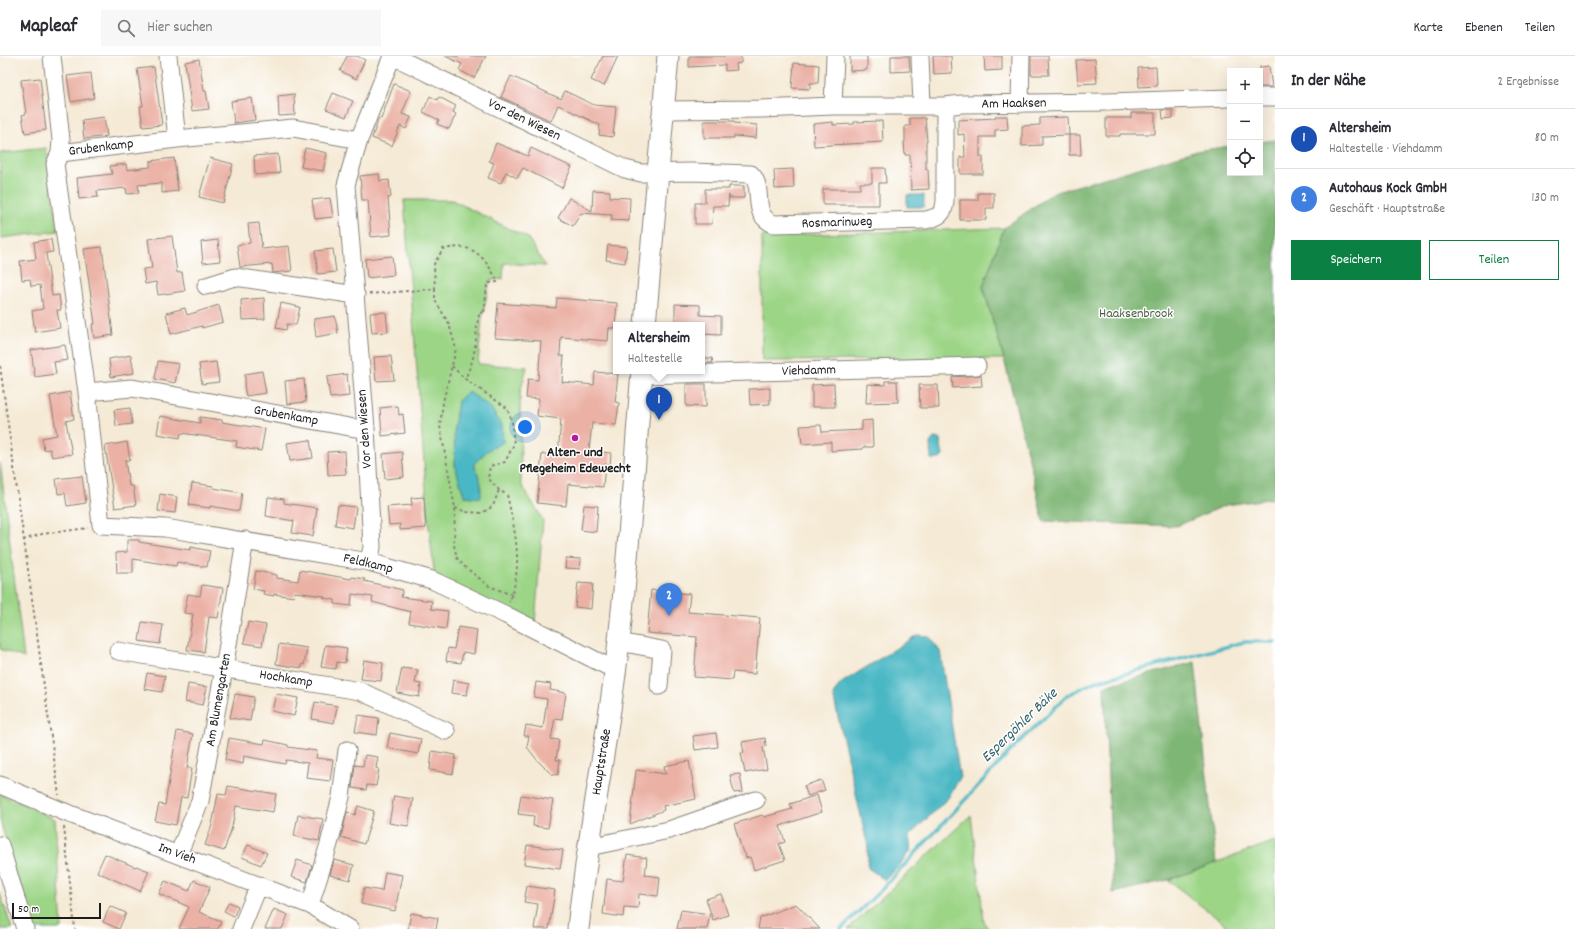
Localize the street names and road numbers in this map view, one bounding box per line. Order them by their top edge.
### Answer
street label: Am Haaksen [981,93,1047,115]
street label: Vor den Wiesen [484,94,564,146]
street label: Grubenkamp [67,134,135,162]
street label: Rosmarinweg [801,212,873,234]
street label: Viehdamm [782,360,836,382]
street label: Vor den Wiesen [352,389,378,469]
street label: Grubenkamp [252,400,320,432]
street label: Feldkamp [341,549,395,579]
street label: Am Blumengarten [201,652,237,748]
street label: Hochkamp [258,665,314,693]
street label: Hauptstraße [587,727,617,797]
street label: Im Vieh [155,838,199,870]

